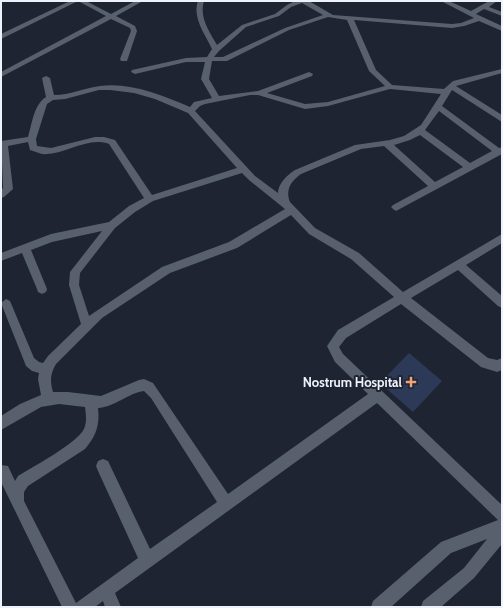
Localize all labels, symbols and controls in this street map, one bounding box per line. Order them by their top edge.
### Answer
place label: Nostrum Hospital [303,374,403,390]
marker: Nostrum Hospital [405,376,417,388]

